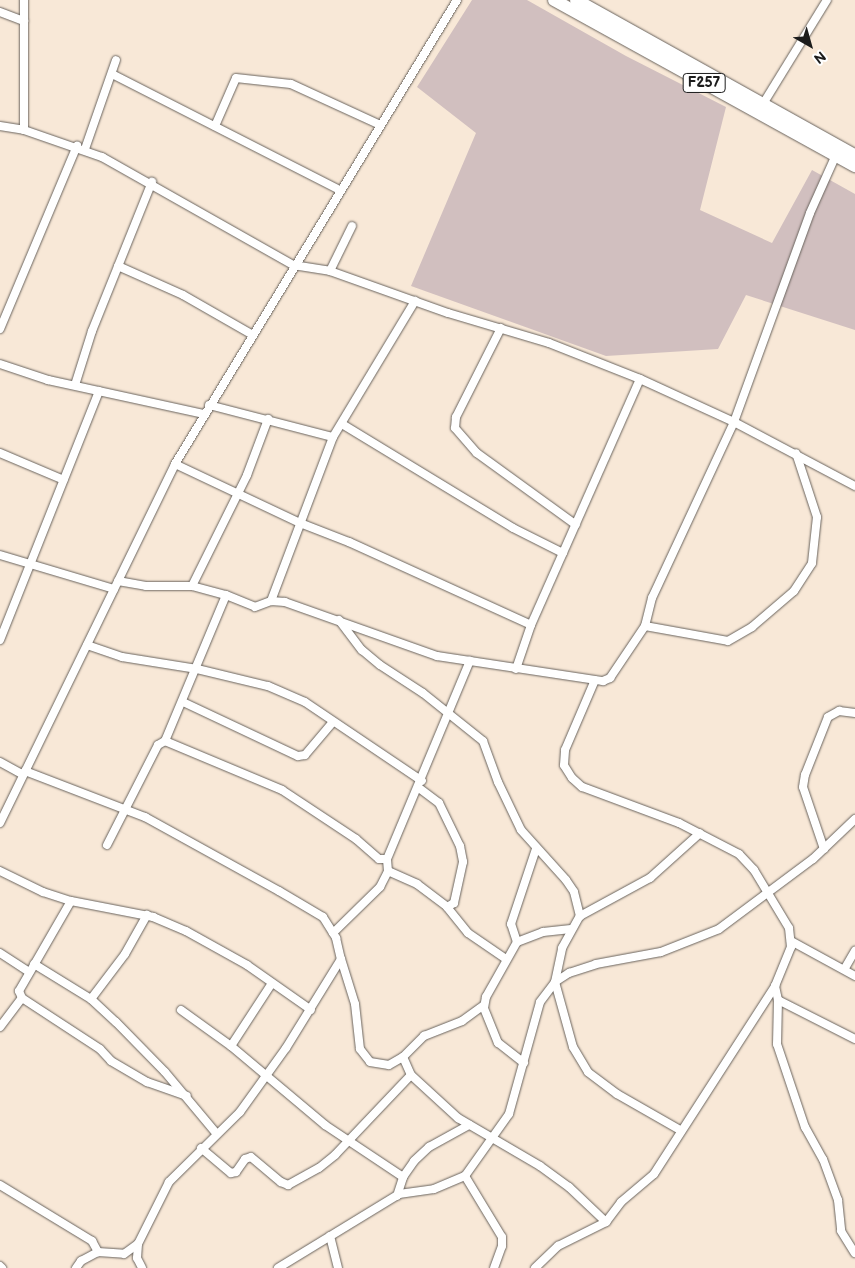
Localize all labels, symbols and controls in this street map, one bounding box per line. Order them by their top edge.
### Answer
north arrow [785,20,835,70]
text: N [810,47,829,67]
road number: F257 [682,72,726,95]

